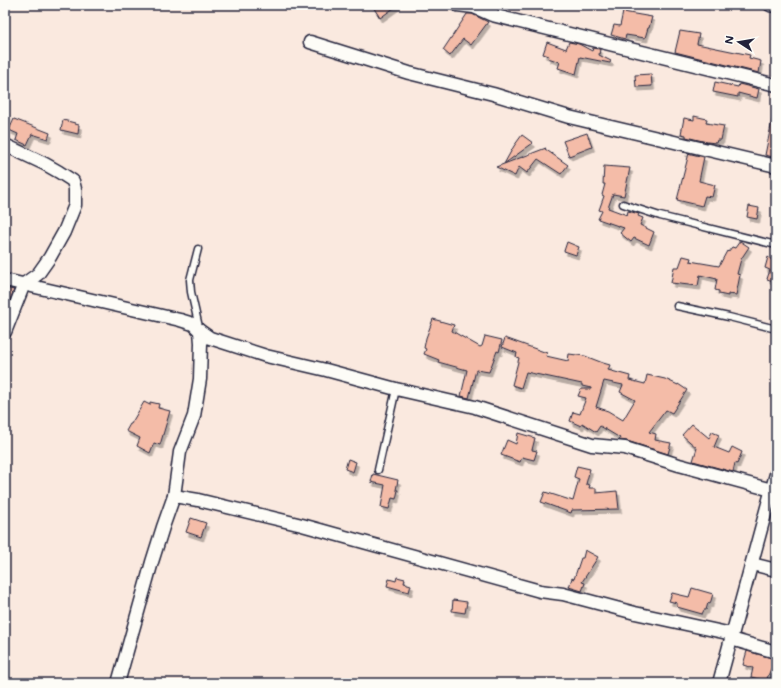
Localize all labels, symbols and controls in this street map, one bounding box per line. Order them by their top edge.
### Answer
north arrow [719,22,759,62]
text: N [721,34,737,45]

